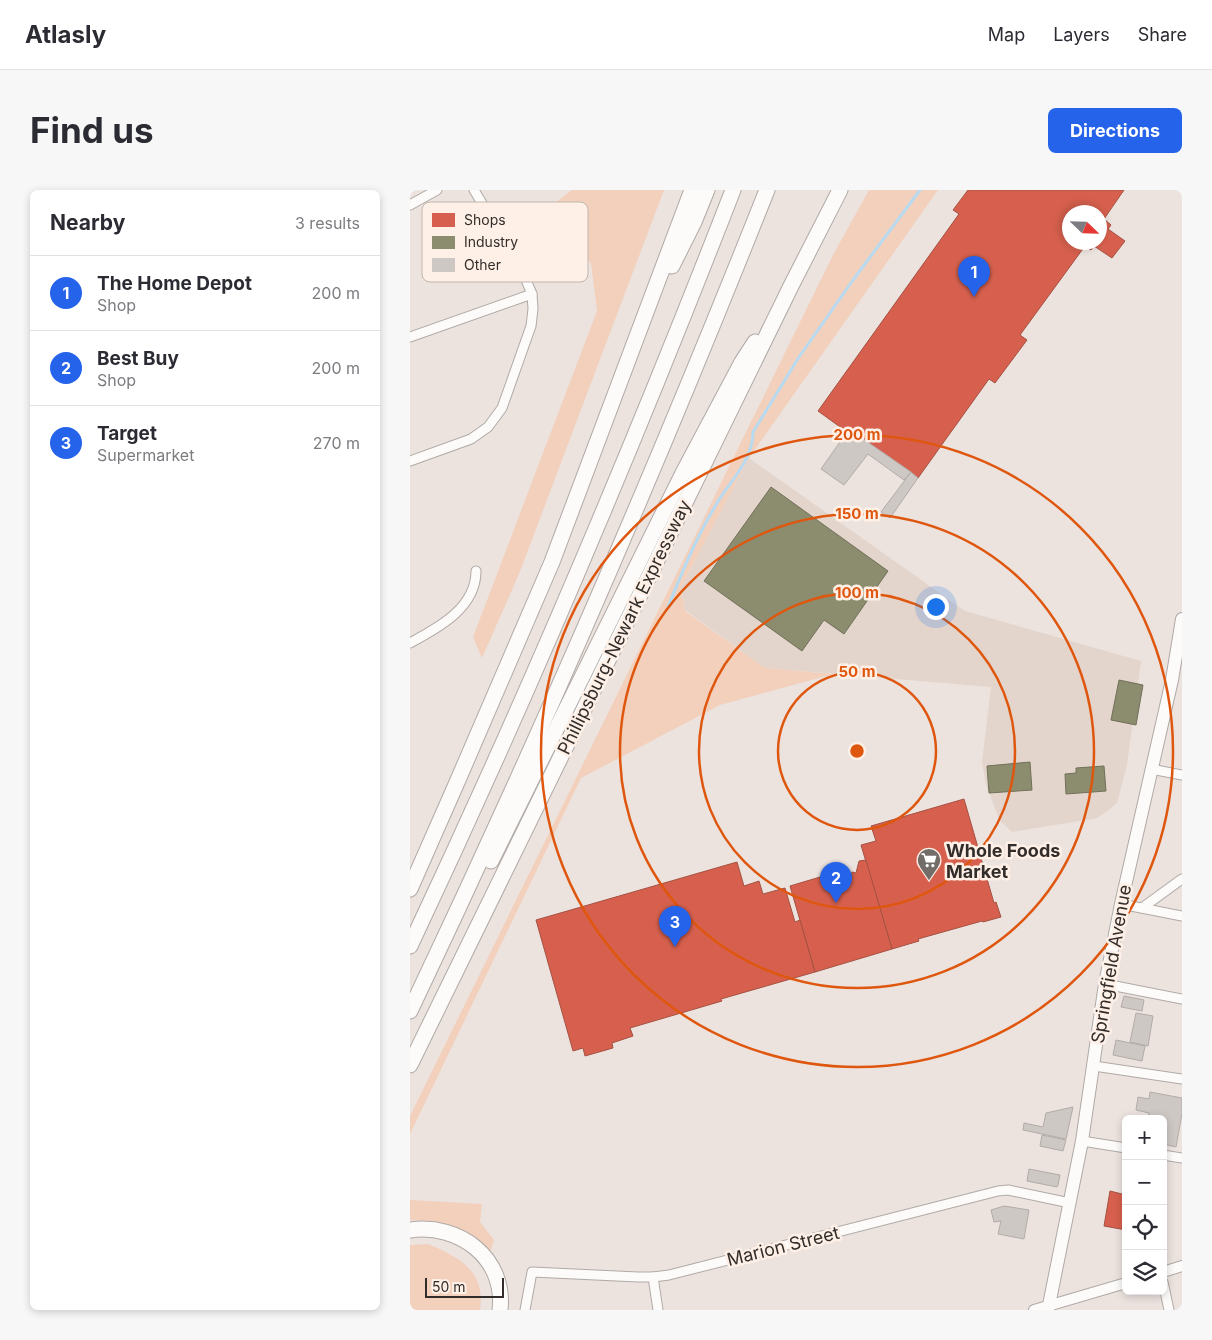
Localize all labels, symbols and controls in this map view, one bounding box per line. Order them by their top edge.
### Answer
text: Atlasly [25,20,106,49]
text: Map [988,24,1025,45]
text: Layers [1053,24,1110,45]
text: Share [1138,24,1187,45]
button: Directions [1048,108,1182,153]
text: Find us [30,109,154,151]
legend [422,202,588,282]
north arrow [1062,205,1107,250]
text: Nearby [50,210,125,235]
text: Shops [464,211,506,228]
text: 3 results [295,213,360,233]
text: Industry [464,233,518,250]
text: Other [464,256,501,273]
pin: 1 [958,256,990,297]
text: The Home Depot [97,272,252,295]
text: 1 [63,283,69,303]
text: 200 m [312,283,360,303]
text: Shop [97,295,136,315]
text: Best Buy [97,347,179,370]
text: 2 [61,358,71,378]
text: 200 m [312,358,360,378]
text: Shop [97,370,136,390]
text: Target [97,422,157,445]
text: 200 m [834,425,880,444]
text: 3 [61,433,71,453]
text: 270 m [313,433,360,453]
text: Supermarket [97,445,194,465]
street label: Phillipsburg-Newark Expressway [553,496,695,758]
text: 150 m [835,504,879,523]
text: 100 m [835,583,879,602]
your location [923,594,949,620]
text: 50 m [839,662,875,681]
centre of rings [848,742,866,760]
place label: Whole Foods Market [946,840,1060,882]
supermarket icon: Whole Foods Market [916,847,942,881]
pin: 2 [820,862,852,903]
street label: Springfield Avenue [1087,883,1135,1045]
pin: 3 [659,906,691,947]
map controls [1122,1115,1167,1295]
button: + [1122,1115,1167,1160]
button: − [1122,1160,1167,1205]
button: locate [1122,1205,1167,1250]
street label: Marion Street [725,1222,841,1270]
button: layers [1122,1250,1167,1295]
scale bar [425,1275,504,1298]
text: 50 m [432,1278,466,1295]

